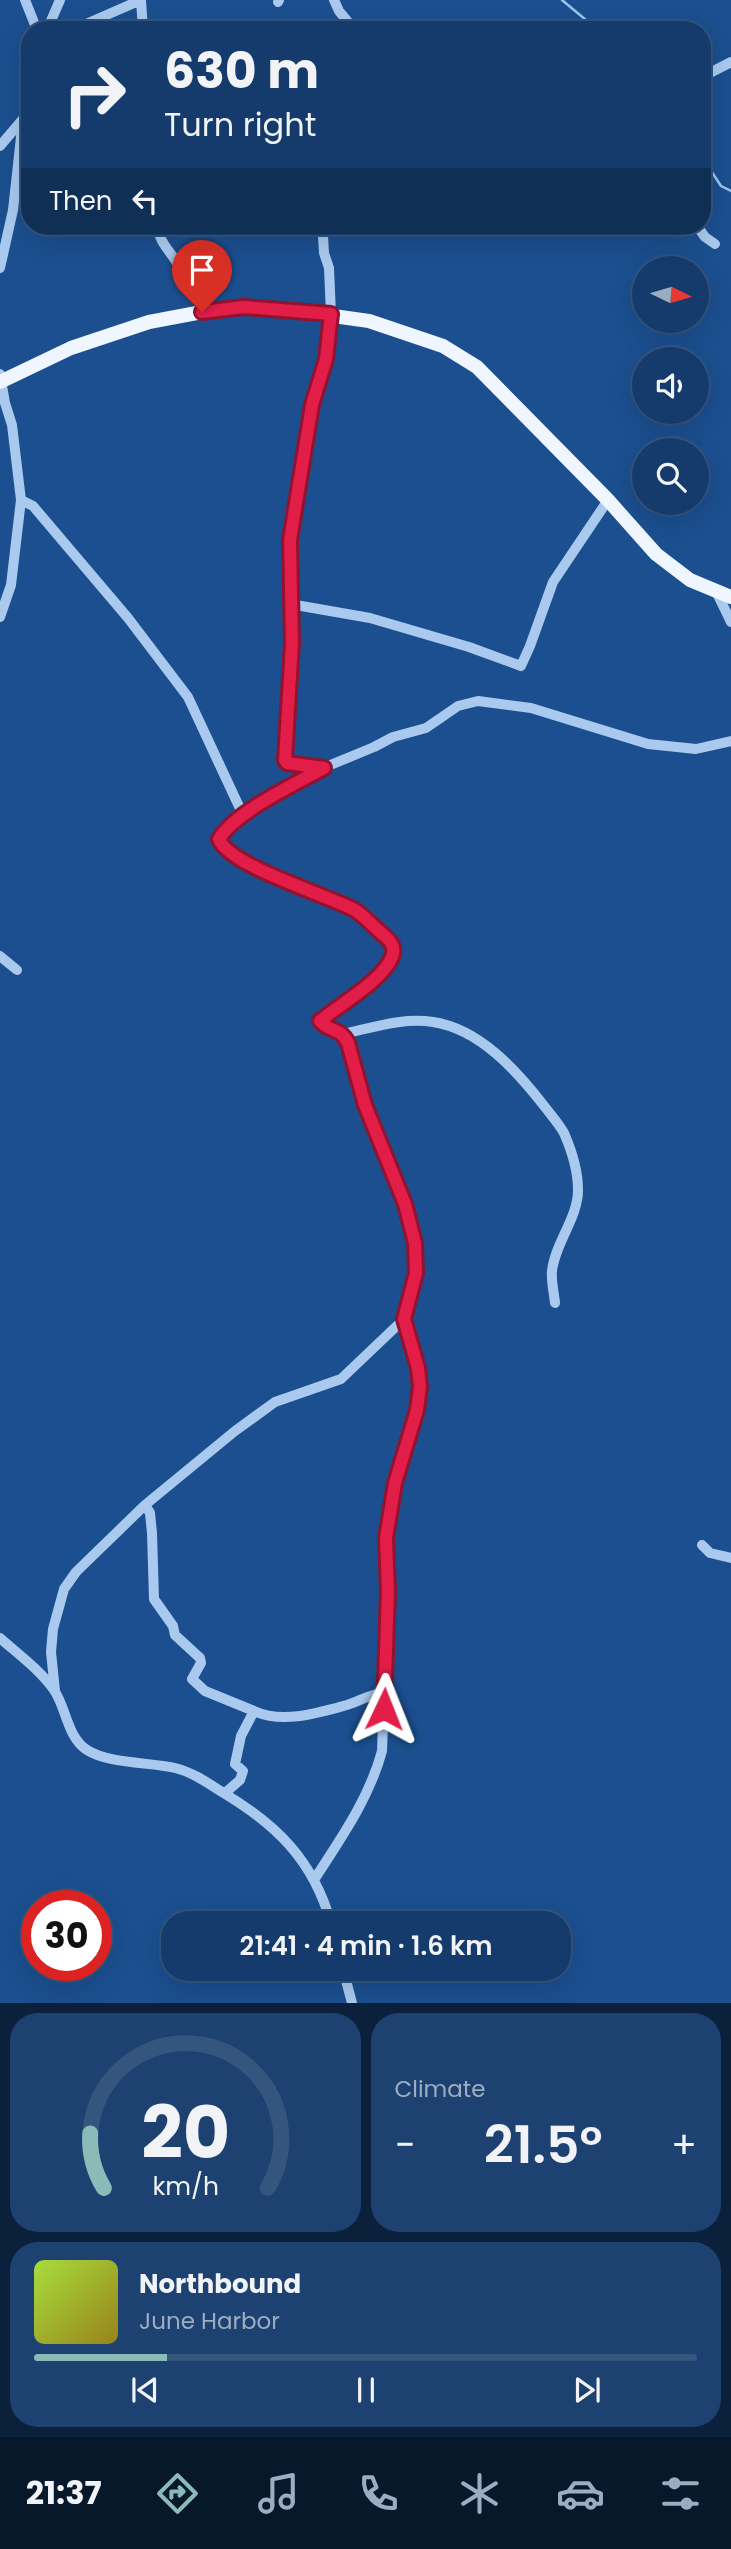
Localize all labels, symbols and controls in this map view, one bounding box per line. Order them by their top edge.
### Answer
text: 630 m [164,37,319,105]
icon: right [49,49,140,140]
text: Turn right [164,102,316,147]
icon: left [126,182,164,220]
text: Then [49,183,112,219]
pin [172,240,232,312]
icon: arrive [183,251,221,289]
north arrow [632,256,709,332]
map controls [632,256,709,515]
button: sound [632,347,709,424]
button: search [632,438,709,515]
position arrow [347,1672,421,1746]
speed limit sign: 30 [21,1890,112,1981]
text: 21:41 · 4 min · 1.6 km [239,1928,493,1964]
text: Climate [395,2073,485,2105]
text: 20 [141,2083,230,2184]
text: 21.5° [484,2108,603,2181]
text: − [395,2118,415,2171]
text: + [671,2118,697,2171]
text: km/h [152,2169,219,2204]
text: Northbound [139,2266,301,2302]
text: June Harbor [139,2305,280,2337]
icon: previous [126,2371,164,2409]
icon: pause [347,2371,385,2409]
icon: next [568,2371,606,2409]
icon: directions [153,2469,202,2518]
icon: music [254,2469,303,2518]
icon: phone [354,2469,403,2518]
icon: climate [455,2469,504,2518]
icon: car [556,2469,605,2518]
icon: filters [656,2469,705,2518]
text: 21:37 [26,2470,102,2515]

